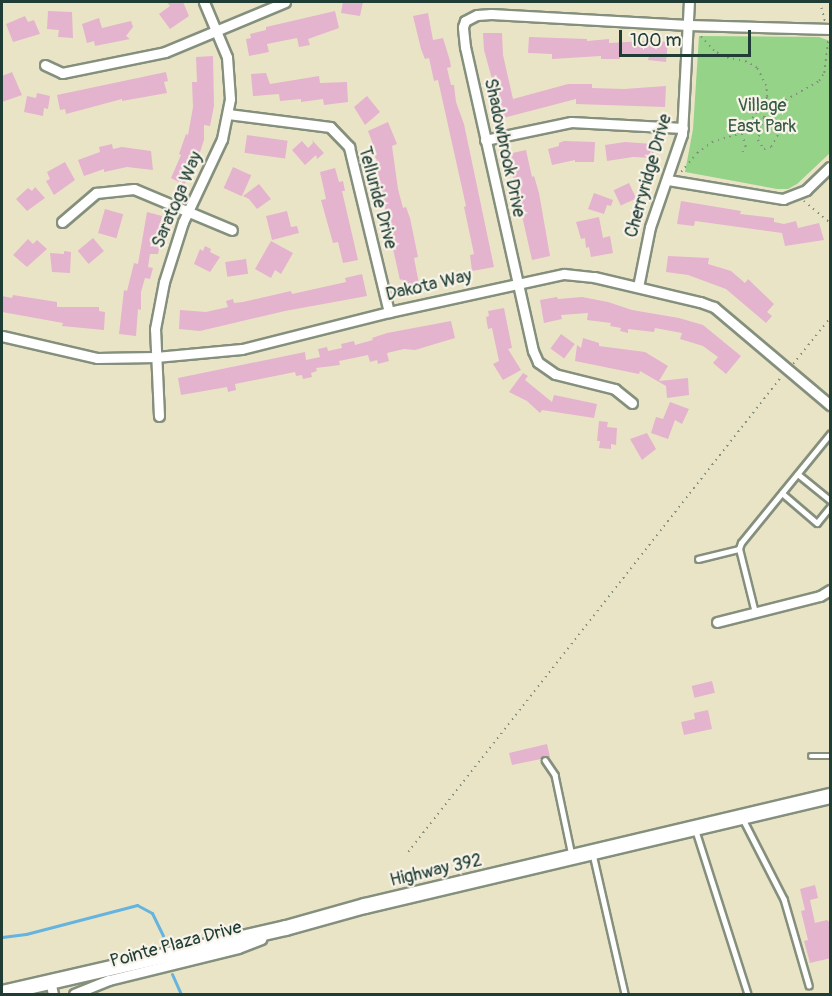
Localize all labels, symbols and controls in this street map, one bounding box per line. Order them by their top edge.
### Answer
scale bar [622,18,754,56]
text: 100 m [630,29,682,52]
street label: Shadowbrook Drive [479,77,529,219]
park label: Village East Park [728,96,796,138]
street label: Cherryridge Drive [621,112,677,240]
street label: Telluride Drive [353,144,401,252]
street label: Saratoga Way [148,148,208,252]
street label: Dakota Way [384,266,474,306]
street label: Highway 392 [388,850,484,892]
street label: Pointe Plaza Drive [108,917,244,973]

